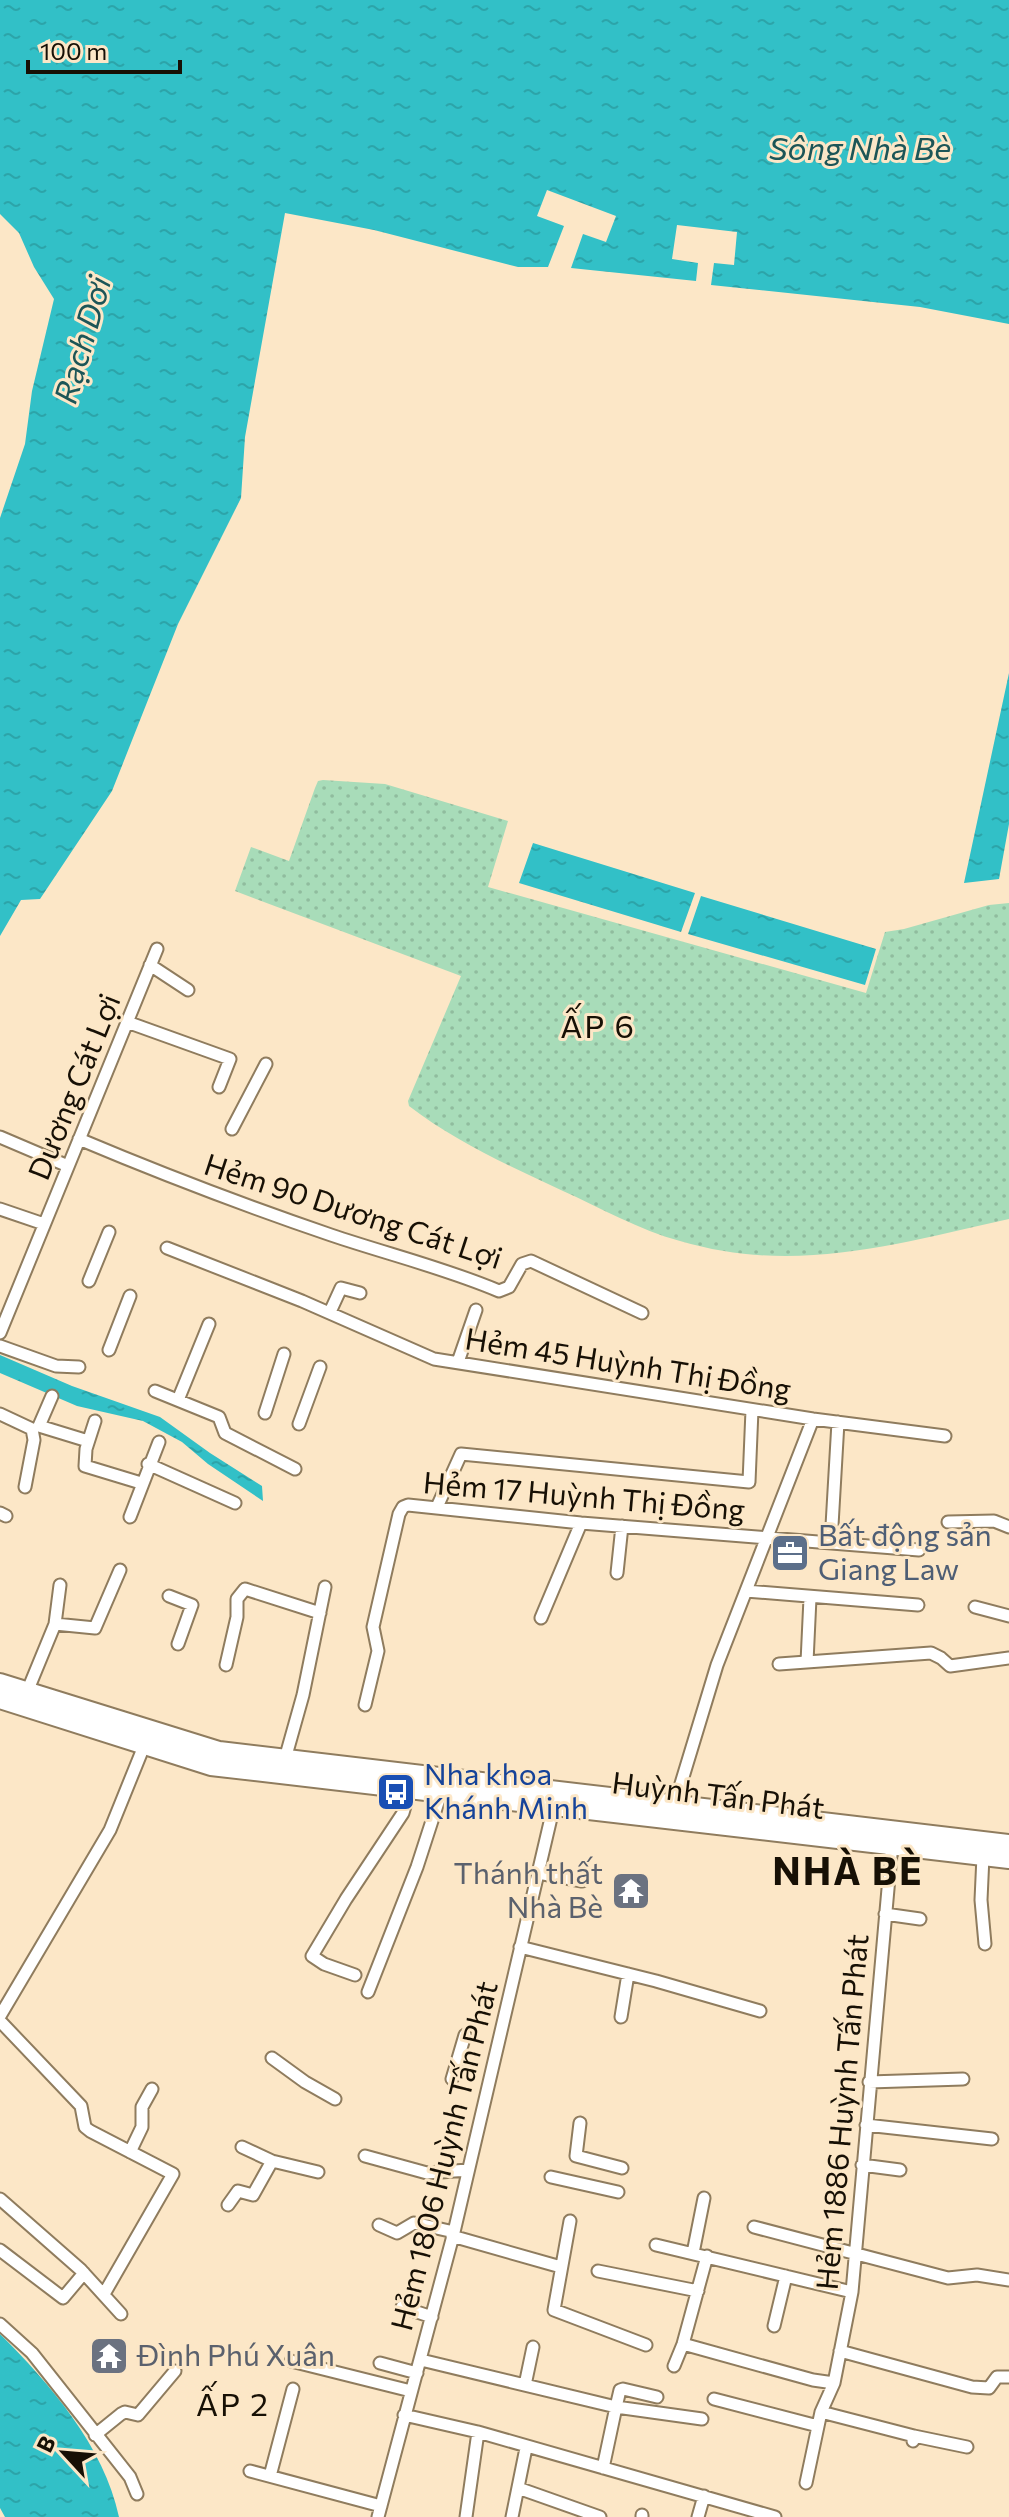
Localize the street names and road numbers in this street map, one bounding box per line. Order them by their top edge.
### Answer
street label: Dương Cát Lợi [19,988,127,1185]
street label: Hẻm 90 Dương Cát Lợi [200,1144,507,1275]
street label: Hẻm 45 Huỳnh Thị Đồng [463,1318,794,1407]
street label: Hẻm 17 Huỳnh Thị Đồng [422,1462,747,1527]
street label: Huỳnh Tấn Phát [610,1762,827,1825]
street label: Hẻm 1886 Huỳnh Tấn Phát [807,1932,875,2291]
street label: Hẻm 1806 Huỳnh Tấn Phát [381,1977,504,2334]

